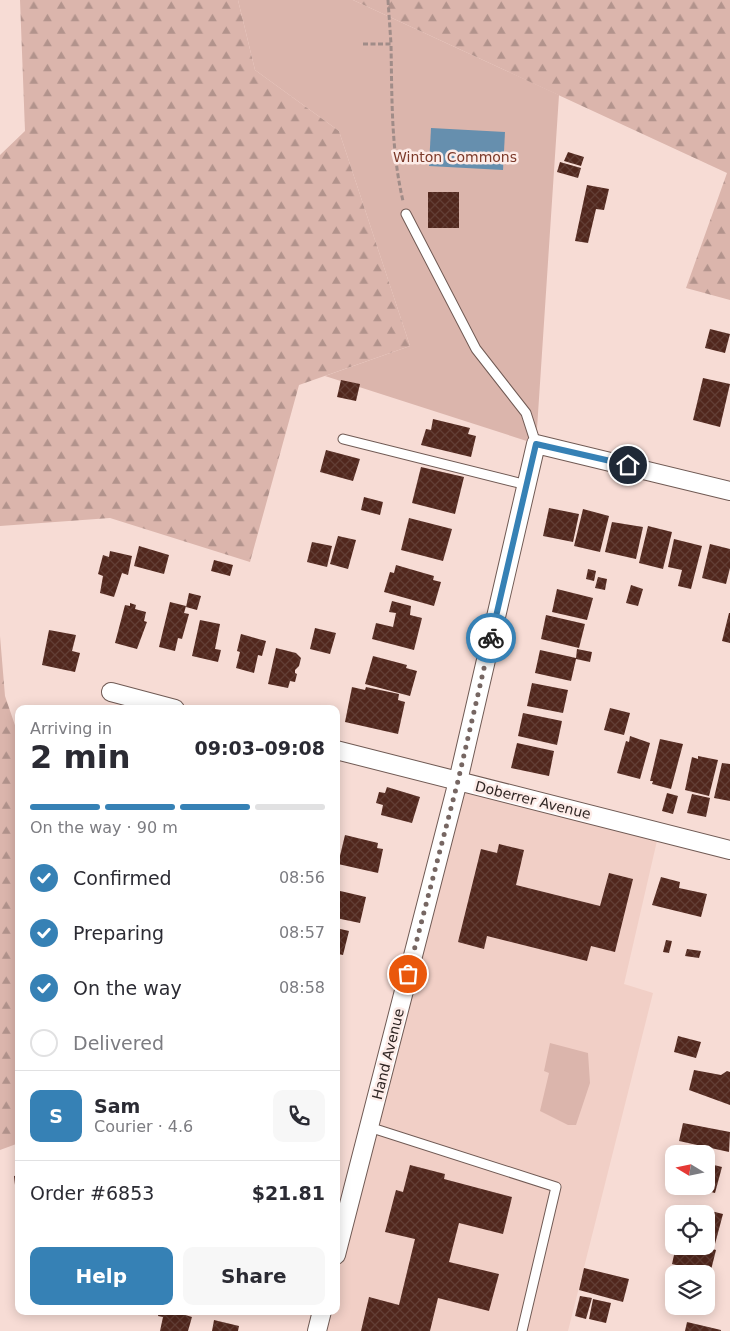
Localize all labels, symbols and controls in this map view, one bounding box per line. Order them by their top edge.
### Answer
park label: Winton Commons [393,149,517,165]
pin [607,444,649,486]
icon: home [614,451,642,479]
courier [466,613,516,663]
icon: bike [477,624,505,652]
text: Arriving in [30,719,112,738]
text: 09:03–09:08 [195,737,325,759]
text: 2 min [30,738,131,776]
street label: Doberrer Avenue [474,778,592,822]
text: On the way · 90 m [30,818,178,837]
icon: check [30,864,58,892]
text: Confirmed [73,867,172,889]
text: 08:56 [279,868,325,887]
icon: check [30,919,58,947]
text: Preparing [73,922,164,944]
text: 08:57 [279,923,325,942]
pin [387,953,429,995]
icon: bag [394,960,422,988]
icon: check [30,974,58,1002]
text: On the way [73,977,182,999]
text: 08:58 [279,978,325,997]
street label: Hand Avenue [369,1007,407,1101]
text: Delivered [73,1032,164,1054]
button: phone [273,1090,325,1142]
text: Sam [94,1095,140,1117]
text: S [49,1105,63,1127]
text: Courier · 4.6 [94,1117,193,1136]
north arrow [665,1145,715,1195]
map controls [665,1145,715,1315]
text: Order #6853 [30,1182,154,1204]
text: $21.81 [252,1182,325,1204]
button: locate [665,1205,715,1255]
button: Help [30,1247,173,1305]
button: Share [183,1247,325,1305]
button: layers [665,1265,715,1315]

